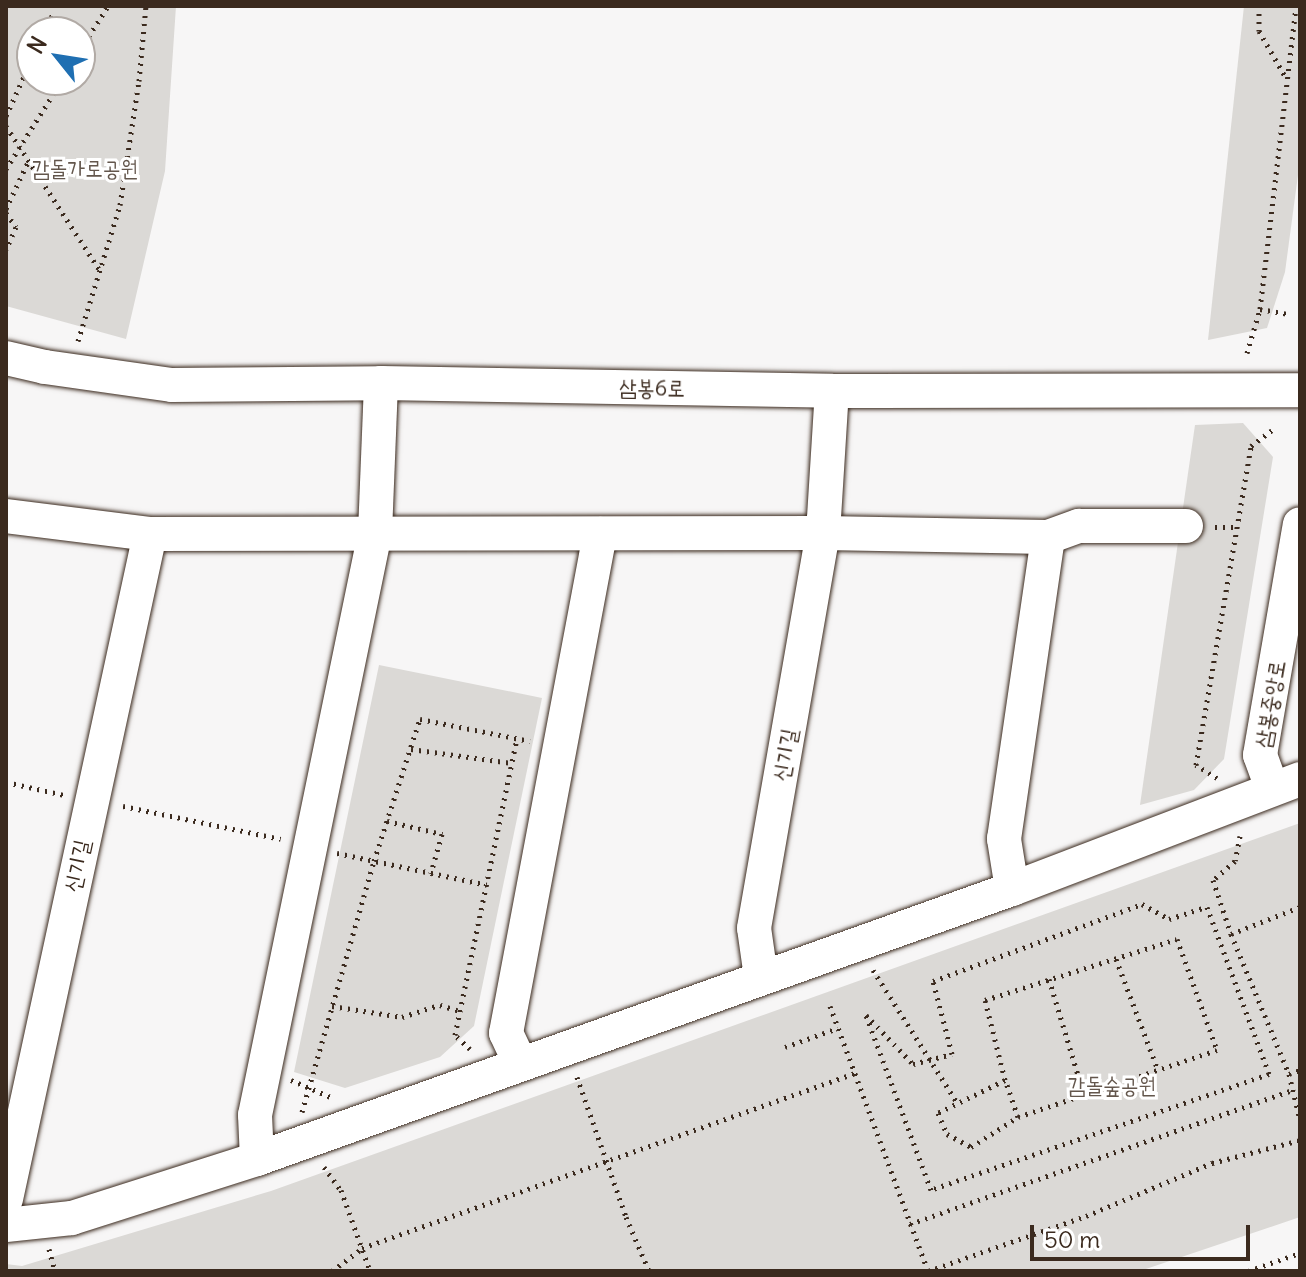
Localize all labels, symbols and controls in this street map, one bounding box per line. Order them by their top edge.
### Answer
north arrow [16,16,96,96]
text: N [21,31,53,59]
park label: 감돌가로공원 [32,156,138,182]
street label: 삼봉6로 [619,374,685,402]
street label: 삼봉중앙로 [1249,658,1291,750]
street label: 신기길 [767,727,803,783]
street label: 신기길 [59,837,95,895]
park label: 감돌숲공원 [1068,1073,1156,1099]
scale bar [1034,1209,1254,1259]
text: 50 m [1044,1224,1100,1254]

